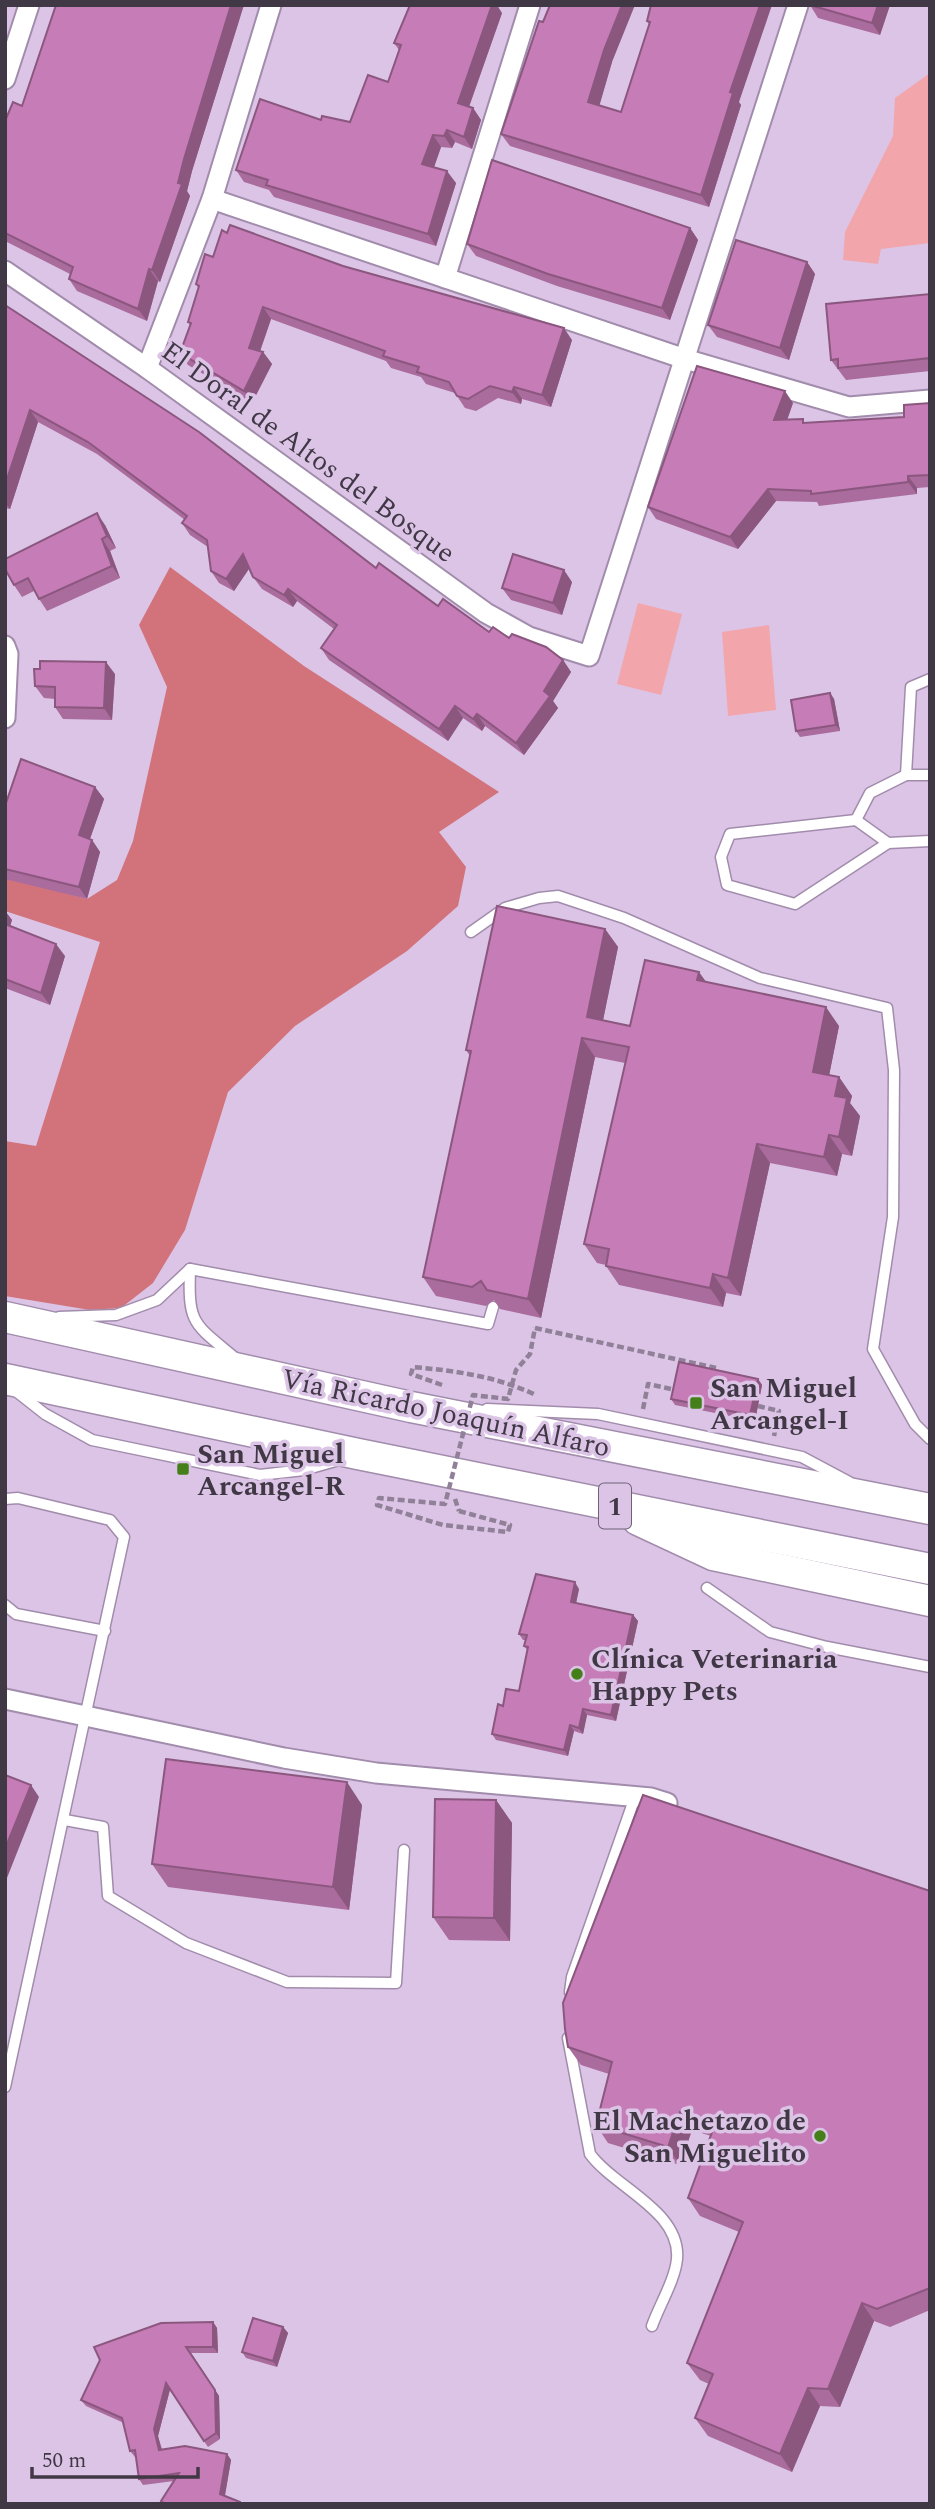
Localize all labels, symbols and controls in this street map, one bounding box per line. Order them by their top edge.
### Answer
street label: El Doral de Altos del Bosque [152,330,464,574]
street label: Vía Ricardo Joaquín Alfaro [278,1358,614,1469]
place label: San Miguel Arcangel-I [710,1367,857,1442]
marker: San Miguel Arcangel-I [688,1395,704,1411]
place label: San Miguel Arcangel-R [197,1433,345,1508]
marker: San Miguel Arcangel-R [175,1461,191,1477]
road number: 1 [599,1484,631,1528]
place label: Clínica Veterinaria Happy Pets [591,1638,838,1713]
marker: Clínica Veterinaria Happy Pets [569,1666,585,1682]
place label: El Machetazo de San Miguelito [592,2100,806,2175]
marker: El Machetazo de San Miguelito [812,2128,828,2144]
scale bar [32,2436,198,2480]
text: 50 m [42,2445,86,2477]

